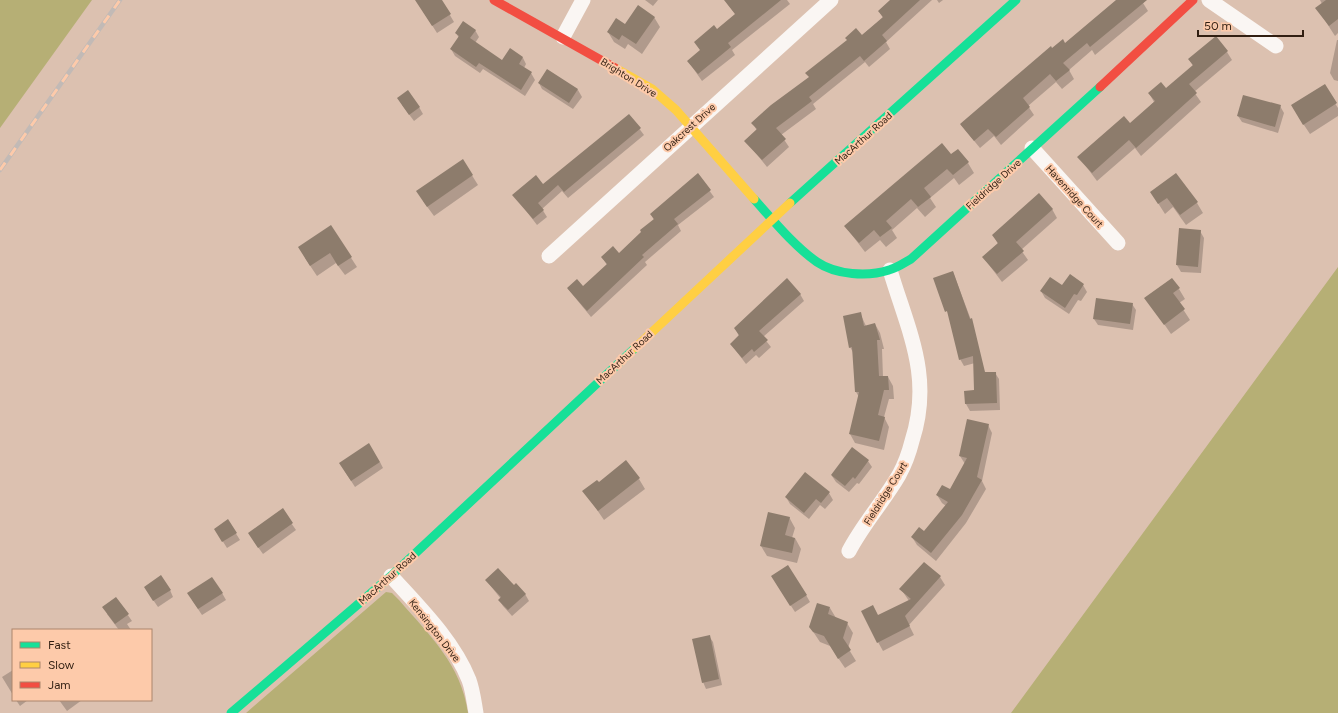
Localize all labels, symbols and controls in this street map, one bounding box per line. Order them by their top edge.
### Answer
scale bar [1198,12,1303,38]
text: 50 m [1204,19,1232,33]
street label: Brighton Drive [598,55,660,100]
street label: Oakcrest Drive [661,100,719,154]
street label: MacArthur Road [832,109,895,168]
street label: Fieldridge Drive [963,156,1024,213]
street label: Havenridge Court [1043,162,1106,230]
street label: MacArthur Road [593,328,656,387]
street label: Fieldridge Court [861,459,910,527]
street label: MacArthur Road [356,549,419,608]
street label: Kensington Drive [406,596,464,665]
legend [12,629,152,701]
text: Fast [48,638,71,652]
text: Slow [48,658,75,672]
text: Jam [48,678,71,692]

